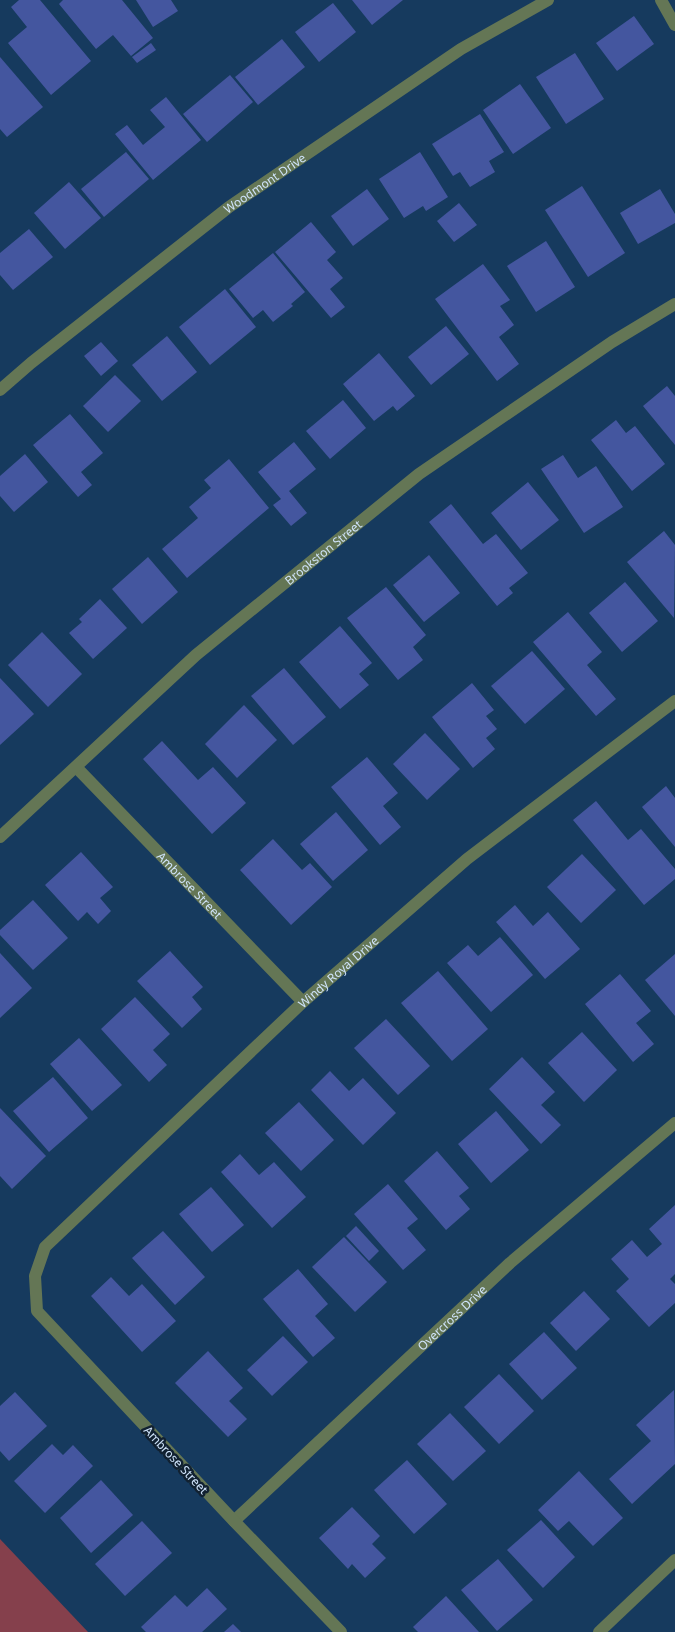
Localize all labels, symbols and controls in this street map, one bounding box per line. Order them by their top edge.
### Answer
street label: Woodmont Drive [220,149,309,217]
street label: Brookston Street [281,515,366,588]
street label: Ambrose Street [153,848,227,923]
street label: Windy Royal Drive [294,932,382,1011]
street label: Overcross Drive [413,1281,490,1354]
street label: Ambrose Street [140,1422,212,1498]

